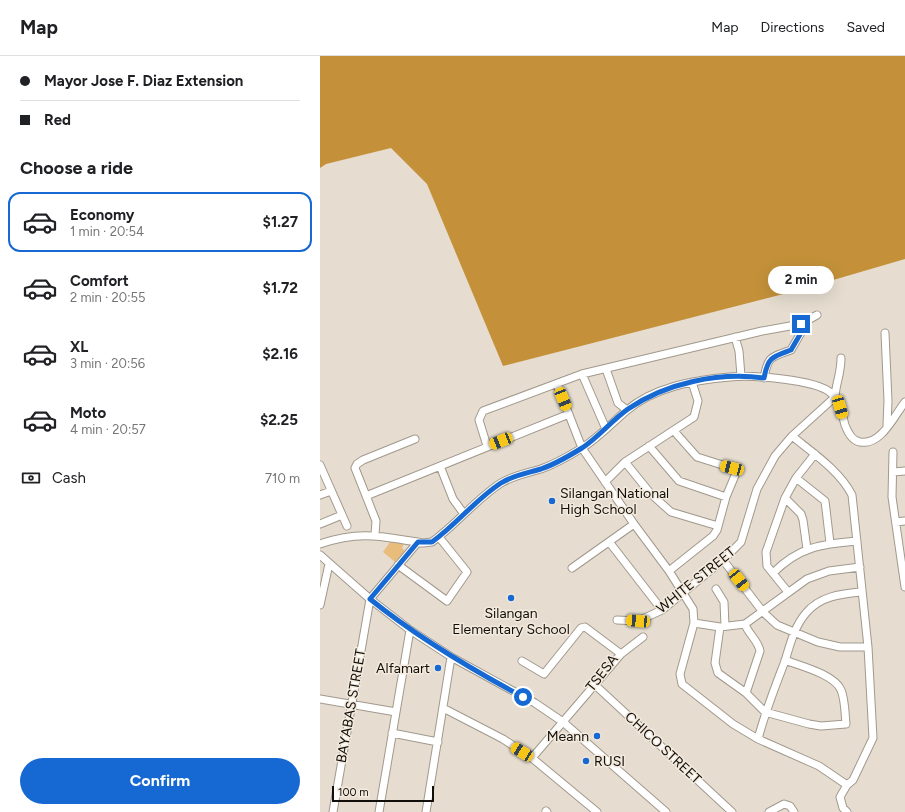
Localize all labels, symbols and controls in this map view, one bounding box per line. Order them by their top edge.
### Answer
text: Map [20,16,58,39]
text: Map [711,19,739,36]
text: Directions [761,19,824,36]
text: Saved [846,19,885,36]
text: Mayor Jose F. Diaz Extension [44,72,243,90]
text: Red [44,111,71,129]
text: Choose a ride [20,157,133,179]
icon: car [22,204,58,240]
text: Economy [70,206,135,224]
text: $1.27 [263,213,298,231]
text: 1 min · 20:54 [70,224,144,239]
callout: 2 min [768,266,834,294]
icon: car [22,270,58,306]
text: Comfort [70,272,129,290]
text: 2 min [785,272,817,287]
text: $1.72 [263,279,298,297]
text: 2 min · 20:55 [70,290,145,305]
route end [792,315,810,333]
icon: car [22,336,58,372]
text: XL [70,338,88,356]
text: $2.16 [262,345,298,363]
text: 3 min · 20:56 [70,356,145,371]
car [553,386,573,412]
car [831,394,849,420]
icon: car [22,402,58,438]
text: Moto [70,404,106,422]
text: $2.25 [260,411,298,429]
text: 4 min · 20:57 [70,422,146,437]
car [488,431,514,451]
car [719,459,745,477]
icon: cash [20,467,42,489]
text: Cash [52,469,86,487]
text: 710 m [265,471,300,486]
place label: Silangan National High School [560,485,669,518]
marker: Silangan National High School [547,496,557,506]
street label: WHITE STREET [653,543,739,617]
car [727,567,751,593]
marker: Silangan Elementary School [506,593,516,603]
place label: Silangan Elementary School [452,605,570,638]
car [626,614,650,628]
street label: BAYABAS STREET [333,647,369,764]
street label: TSESA [582,651,622,695]
place label: Alfamart [376,660,430,677]
marker: Alfamart [433,663,443,673]
route start [514,688,532,706]
street label: CHICO STREET [621,708,705,788]
place label: Meann [547,728,589,745]
marker: Meann [592,731,602,741]
car [509,741,535,763]
place label: RUSI [594,753,625,770]
marker: RUSI [581,756,591,766]
button: Confirm [20,758,300,804]
scale bar [332,784,434,803]
text: 100 m [338,786,369,799]

